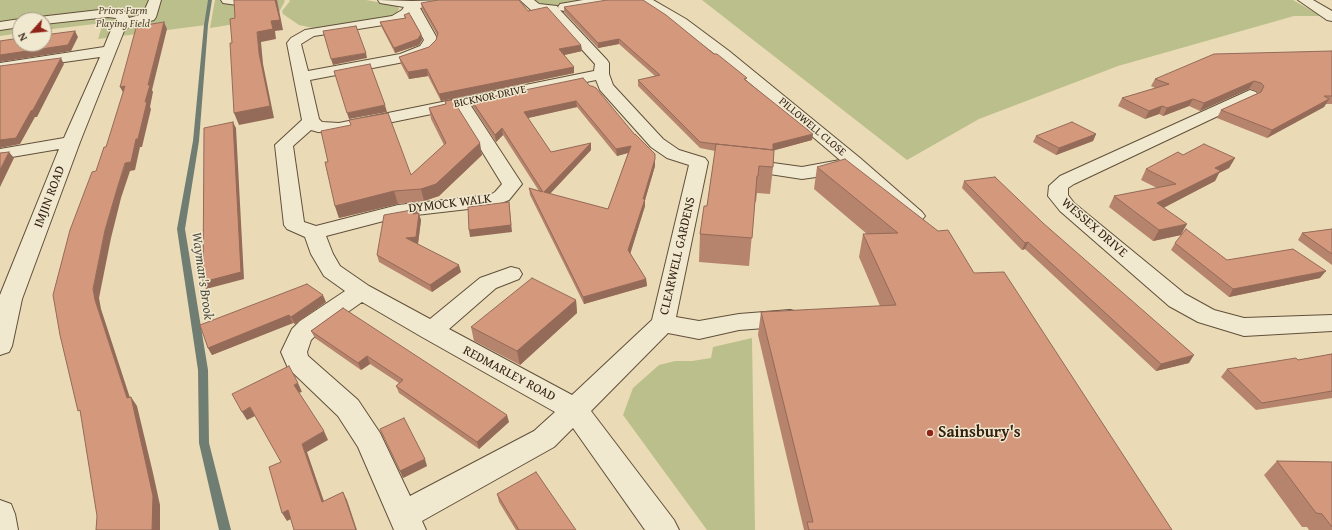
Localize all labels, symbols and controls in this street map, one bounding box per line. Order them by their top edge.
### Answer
park label: Priors Farm Playing Field [96,4,150,30]
north arrow [12,12,52,52]
text: N [13,30,31,44]
street label: BICKNOR DRIVE [452,83,528,111]
street label: PILLOWELL CLOSE [776,95,848,159]
street label: IMJIN ROAD [31,164,69,230]
street label: DYMOCK WALK [408,191,492,217]
street label: WESSEX DRIVE [1058,195,1130,261]
street label: CLEARWELL GARDENS [657,196,699,316]
water label: Wayman's Brook [188,231,216,321]
street label: REDMARLEY ROAD [460,343,558,405]
place label: Sainsbury's [938,423,1021,443]
marker: Sainsbury's [925,428,935,438]

